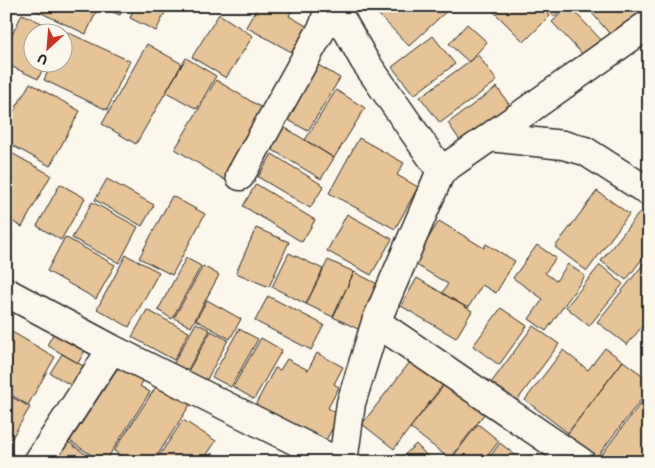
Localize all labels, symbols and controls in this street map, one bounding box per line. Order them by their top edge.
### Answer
north arrow [22,22,72,72]
text: U [35,50,50,69]

